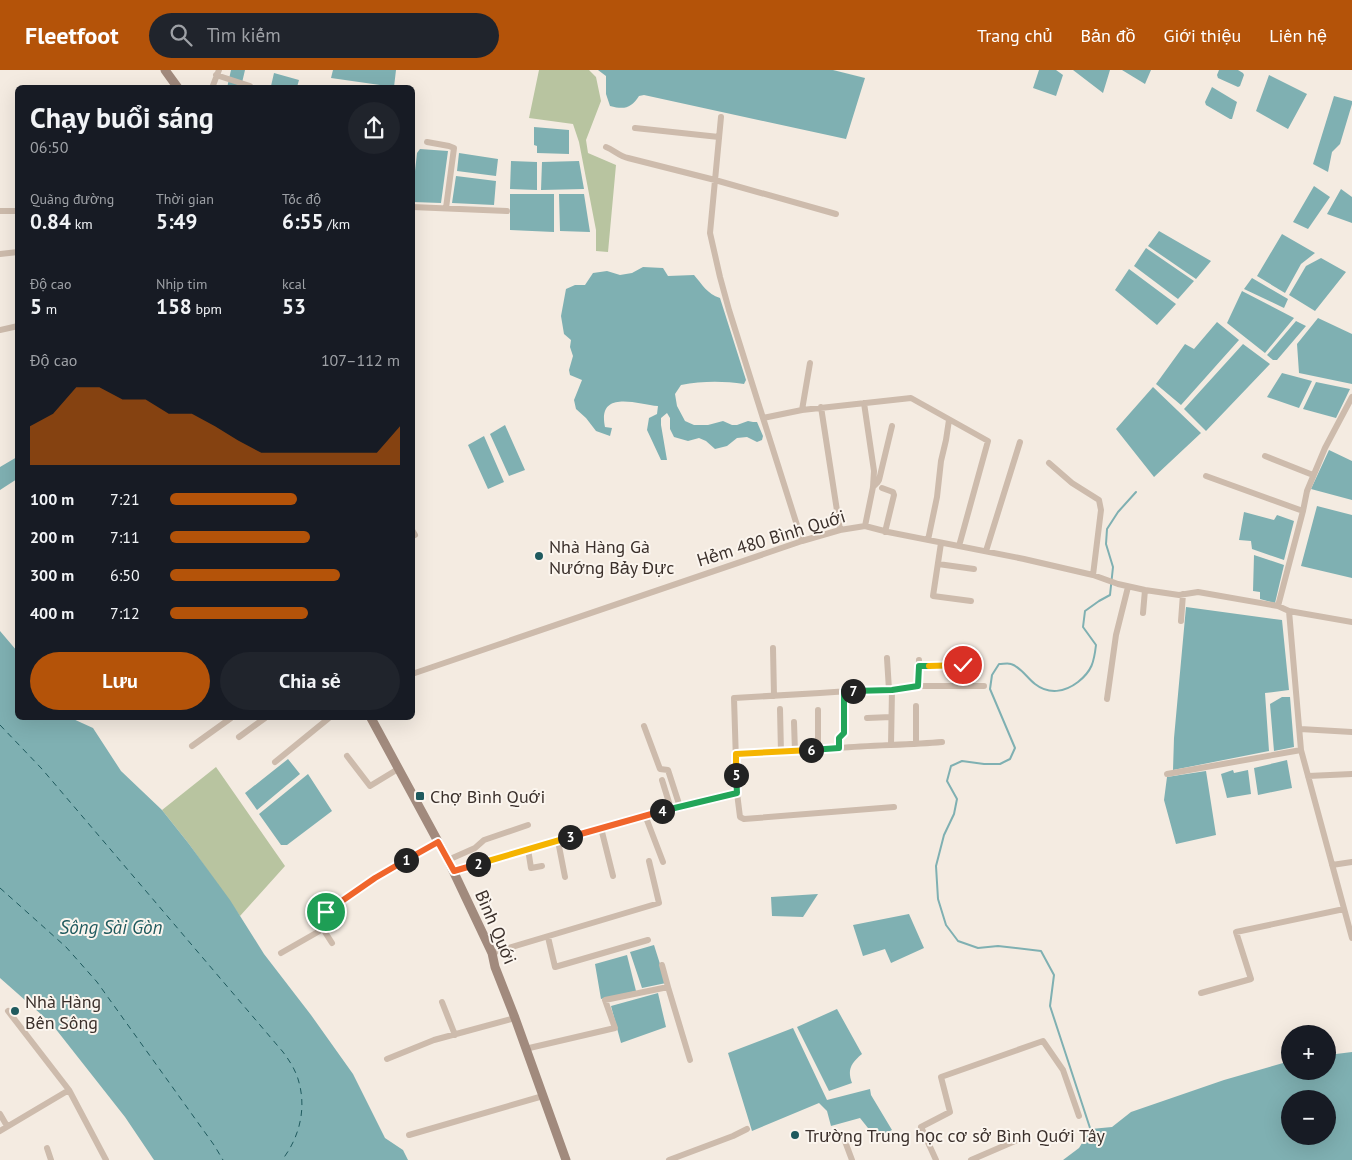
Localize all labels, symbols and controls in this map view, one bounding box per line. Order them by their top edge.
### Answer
search box [149,13,499,58]
text: Fleetfoot [25,20,119,51]
icon: search [167,21,195,49]
text: Tìm kiếm [207,23,281,47]
text: Trang chủ [977,24,1053,47]
text: Bản đồ [1081,24,1135,47]
text: Giới thiệu [1163,24,1241,47]
text: Liên hệ [1269,24,1327,47]
text: Chạy buổi sáng [30,99,214,136]
button: share [348,102,400,154]
text: 06:50 [30,137,68,157]
text: Quãng đường [30,190,114,208]
text: Thời gian [156,190,214,208]
text: Tốc độ [282,190,321,208]
text: 0.84 [30,208,71,235]
text: 5:49 [156,208,197,235]
text: 6:55 [282,208,323,235]
text: km [71,215,93,233]
text: /km [323,215,350,233]
text: Độ cao [30,275,72,293]
text: Nhịp tim [156,275,207,293]
text: kcal [282,275,306,293]
text: 5 [30,293,42,320]
text: 158 [156,293,192,320]
text: 53 [282,293,306,320]
text: m [42,300,57,318]
text: bpm [192,300,222,318]
text: Độ cao [30,350,77,370]
text: 107–112 m [321,350,400,370]
text: 100 m [30,489,74,509]
text: 7:21 [110,489,140,509]
street label: Hẻm 480 Bình Quới [694,504,848,572]
text: 200 m [30,527,74,547]
text: 7:11 [110,527,140,547]
place label: Nhà Hàng Gà Nướng Bảy Đực [549,535,674,579]
marker: Nhà Hàng Gà Nướng Bảy Đực [533,550,545,562]
text: 300 m [30,565,74,585]
text: 6:50 [110,565,140,585]
text: 400 m [30,603,74,623]
text: 7:12 [110,603,140,623]
pin [942,644,984,686]
icon: check [949,651,977,679]
button: Lưu [30,652,210,710]
button: Chia sẻ [220,652,400,710]
pin: 7 [840,678,866,704]
text: 7 [850,682,857,700]
pin: 6 [798,738,824,762]
text: 6 [808,741,815,759]
pin: 5 [724,762,748,788]
text: 5 [733,766,740,784]
place label: Chợ Bình Quới [430,785,545,808]
marker: Chợ Bình Quới [414,790,426,802]
pin: 4 [650,798,674,824]
text: 4 [659,802,666,820]
pin: 3 [558,824,582,850]
text: 3 [567,828,574,846]
pin: 1 [394,848,418,872]
text: 1 [403,851,410,869]
pin: 2 [466,852,490,876]
text: 2 [475,855,482,873]
street label: Bình Quới [470,886,522,968]
pin [305,891,347,933]
icon: arrive [312,898,340,926]
water label: Sông Sài Gòn [60,915,163,939]
place label: Nhà Hàng Bên Sông [25,990,101,1034]
marker: Nhà Hàng Bên Sông [9,1005,21,1017]
map controls [1281,1025,1336,1145]
button: + [1281,1025,1336,1080]
button: − [1281,1090,1336,1145]
place label: Trường Trung học cơ sở Bình Quới Tây [805,1124,1106,1147]
marker: Trường Trung học cơ sở Bình Quới Tây [789,1129,801,1141]

